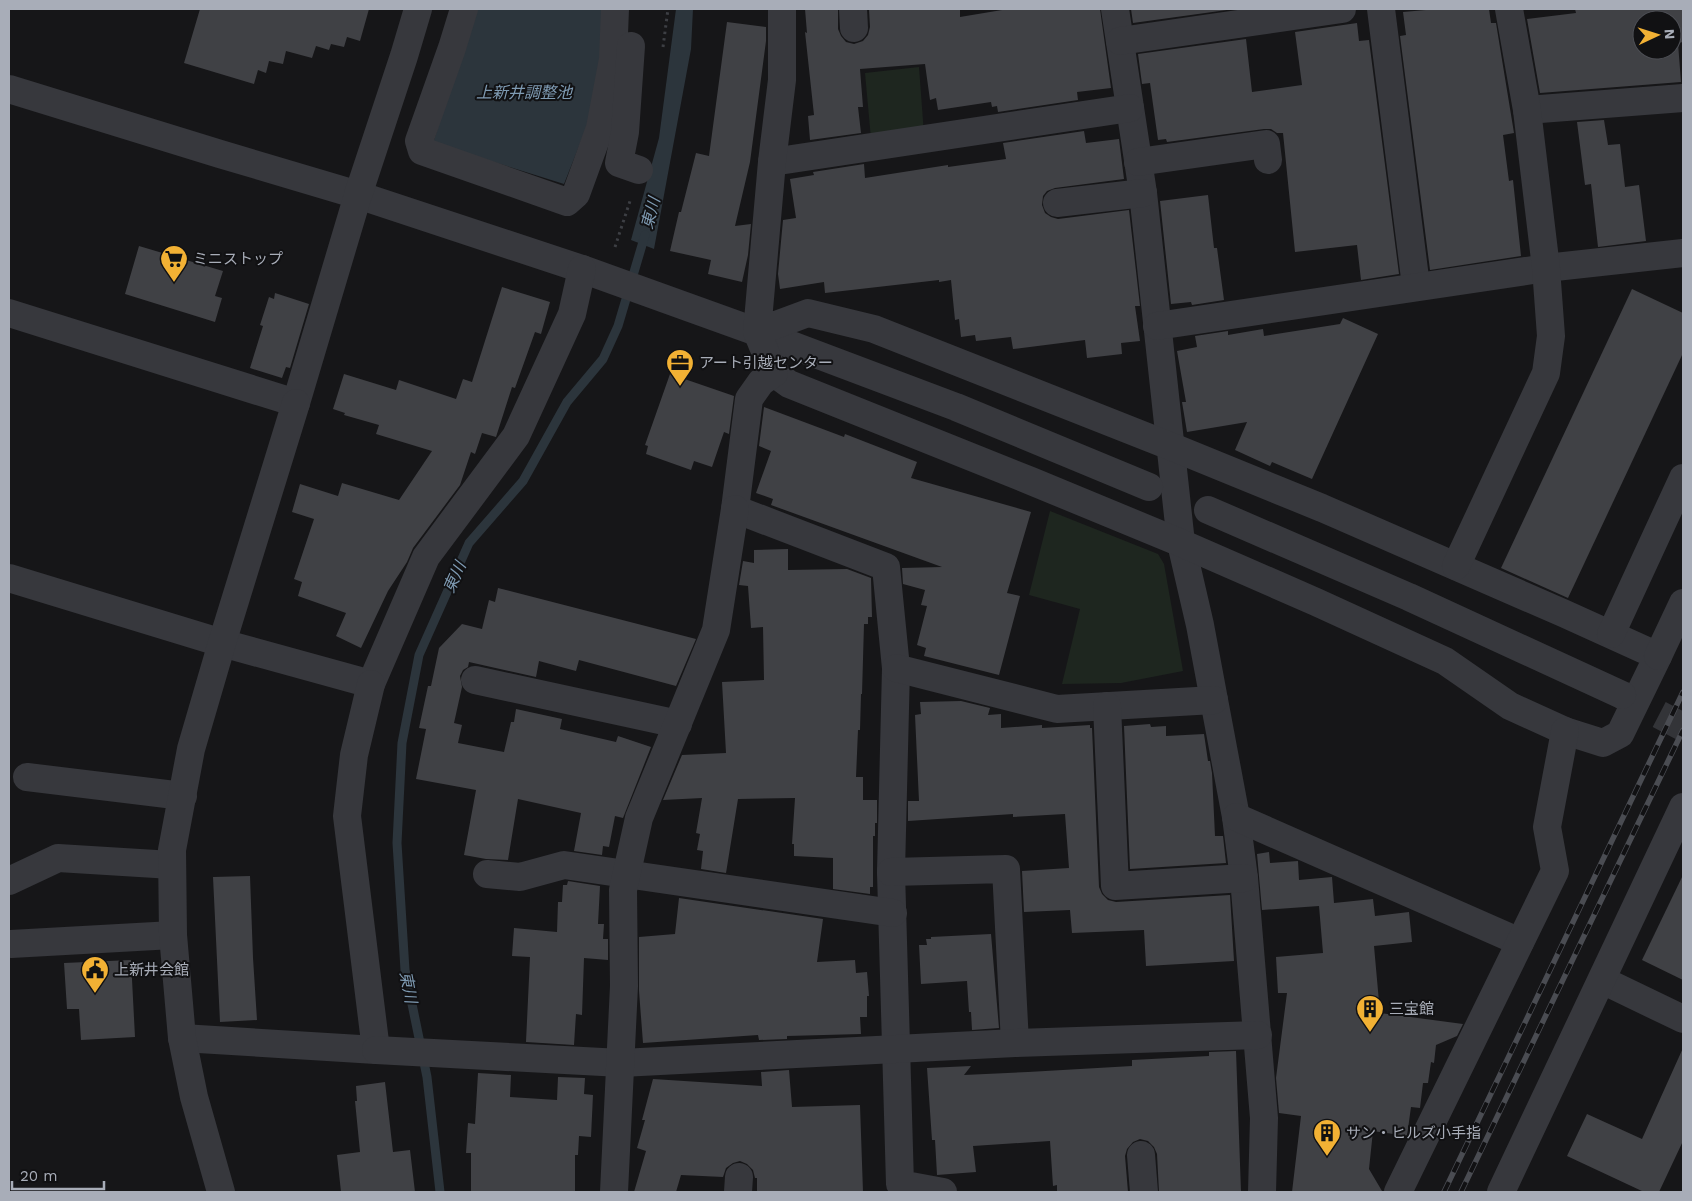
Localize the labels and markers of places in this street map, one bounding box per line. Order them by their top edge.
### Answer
supermarket icon: ミニストップ [159,244,189,283]
place label: ミニストップ [193,250,283,268]
office icon: アート引越センター [665,348,695,387]
place label: アート引越センター [699,354,833,372]
public building icon: 上新井会館 [80,955,110,994]
place label: 上新井会館 [114,961,189,979]
building icon: 三宝館 [1355,994,1385,1033]
place label: 三宝館 [1389,1000,1434,1018]
building icon: サン・ヒルズ小手指 [1312,1118,1342,1157]
place label: サン・ヒルズ小手指 [1346,1124,1481,1142]

